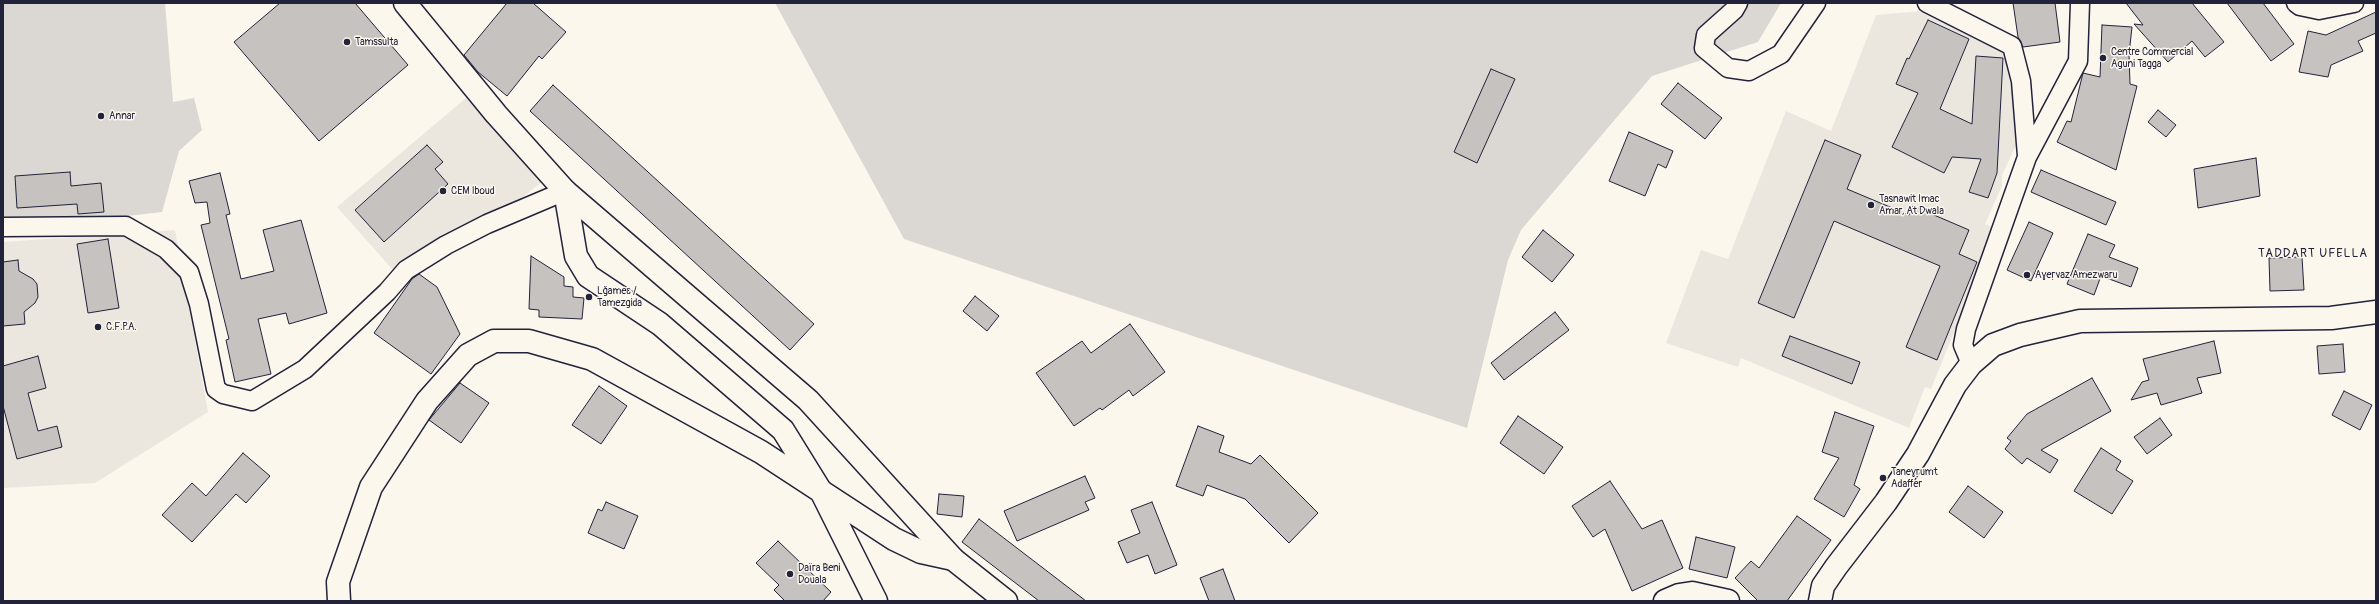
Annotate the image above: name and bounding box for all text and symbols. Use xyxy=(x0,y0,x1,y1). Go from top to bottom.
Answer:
place label: Tamssulta xyxy=(355,36,398,48)
marker: Tamssulta xyxy=(342,37,352,47)
place label: Centre Commercial Aguni Tagga xyxy=(2111,46,2193,70)
marker: Centre Commercial Aguni Tagga xyxy=(2098,53,2108,63)
place label: Annar xyxy=(109,110,135,122)
marker: Annar xyxy=(96,111,106,121)
place label: CEM Iboud xyxy=(451,185,495,197)
marker: CEM Iboud xyxy=(438,186,448,196)
place label: Tasnawit Imac Amar, At Dwala xyxy=(1879,193,1944,216)
marker: Tasnawit Imac Amar, At Dwala xyxy=(1866,200,1876,210)
district label: TADDART UFELLA xyxy=(2258,247,2368,261)
place label: Aɣeṛvaz Amezwaru xyxy=(2035,269,2117,281)
marker: Aɣeṛvaz Amezwaru xyxy=(2022,270,2032,280)
place label: Lǧameɛ / Tamezgida xyxy=(597,285,642,308)
marker: Lǧameɛ / Tamezgida xyxy=(584,292,594,302)
place label: C.F.P.A. xyxy=(106,321,137,333)
marker: C.F.P.A. xyxy=(93,322,103,332)
place label: Taneɣṛumt Adaffer xyxy=(1891,466,1938,490)
marker: Taneɣṛumt Adaffer xyxy=(1878,473,1888,483)
place label: Daïra Beni Douala xyxy=(798,562,840,586)
marker: Daïra Beni Douala xyxy=(785,569,795,579)

